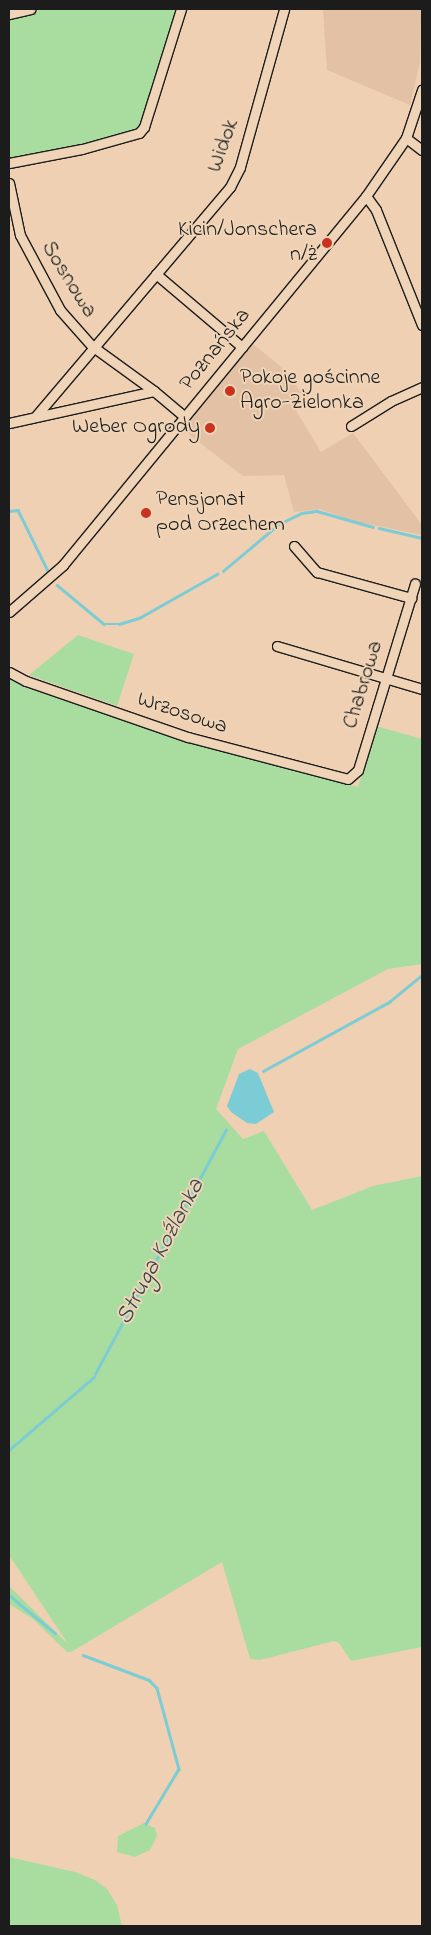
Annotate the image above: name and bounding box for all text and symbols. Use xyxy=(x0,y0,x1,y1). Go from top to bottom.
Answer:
street label: Widok xyxy=(202,116,246,176)
place label: Kicin/Jonschera n/ż xyxy=(178,217,317,268)
street label: Sosnowa xyxy=(34,237,102,323)
marker: Kicin/Jonschera n/ż xyxy=(321,237,333,249)
street label: Poznańska xyxy=(175,303,257,397)
place label: Pokoje gościnne Agro-Zielonka xyxy=(240,365,380,416)
marker: Pokoje gościnne Agro-Zielonka xyxy=(224,385,236,397)
place label: Weber Ogrody xyxy=(72,415,200,441)
marker: Weber Ogrody xyxy=(204,422,216,434)
place label: Pensjonat pod Orzechem xyxy=(156,487,285,538)
marker: Pensjonat pod Orzechem xyxy=(140,507,152,519)
street label: Chabrowa xyxy=(338,638,390,732)
street label: Wrzosowa xyxy=(133,687,231,741)
water label: Struga Koźlanka xyxy=(111,1174,211,1330)

